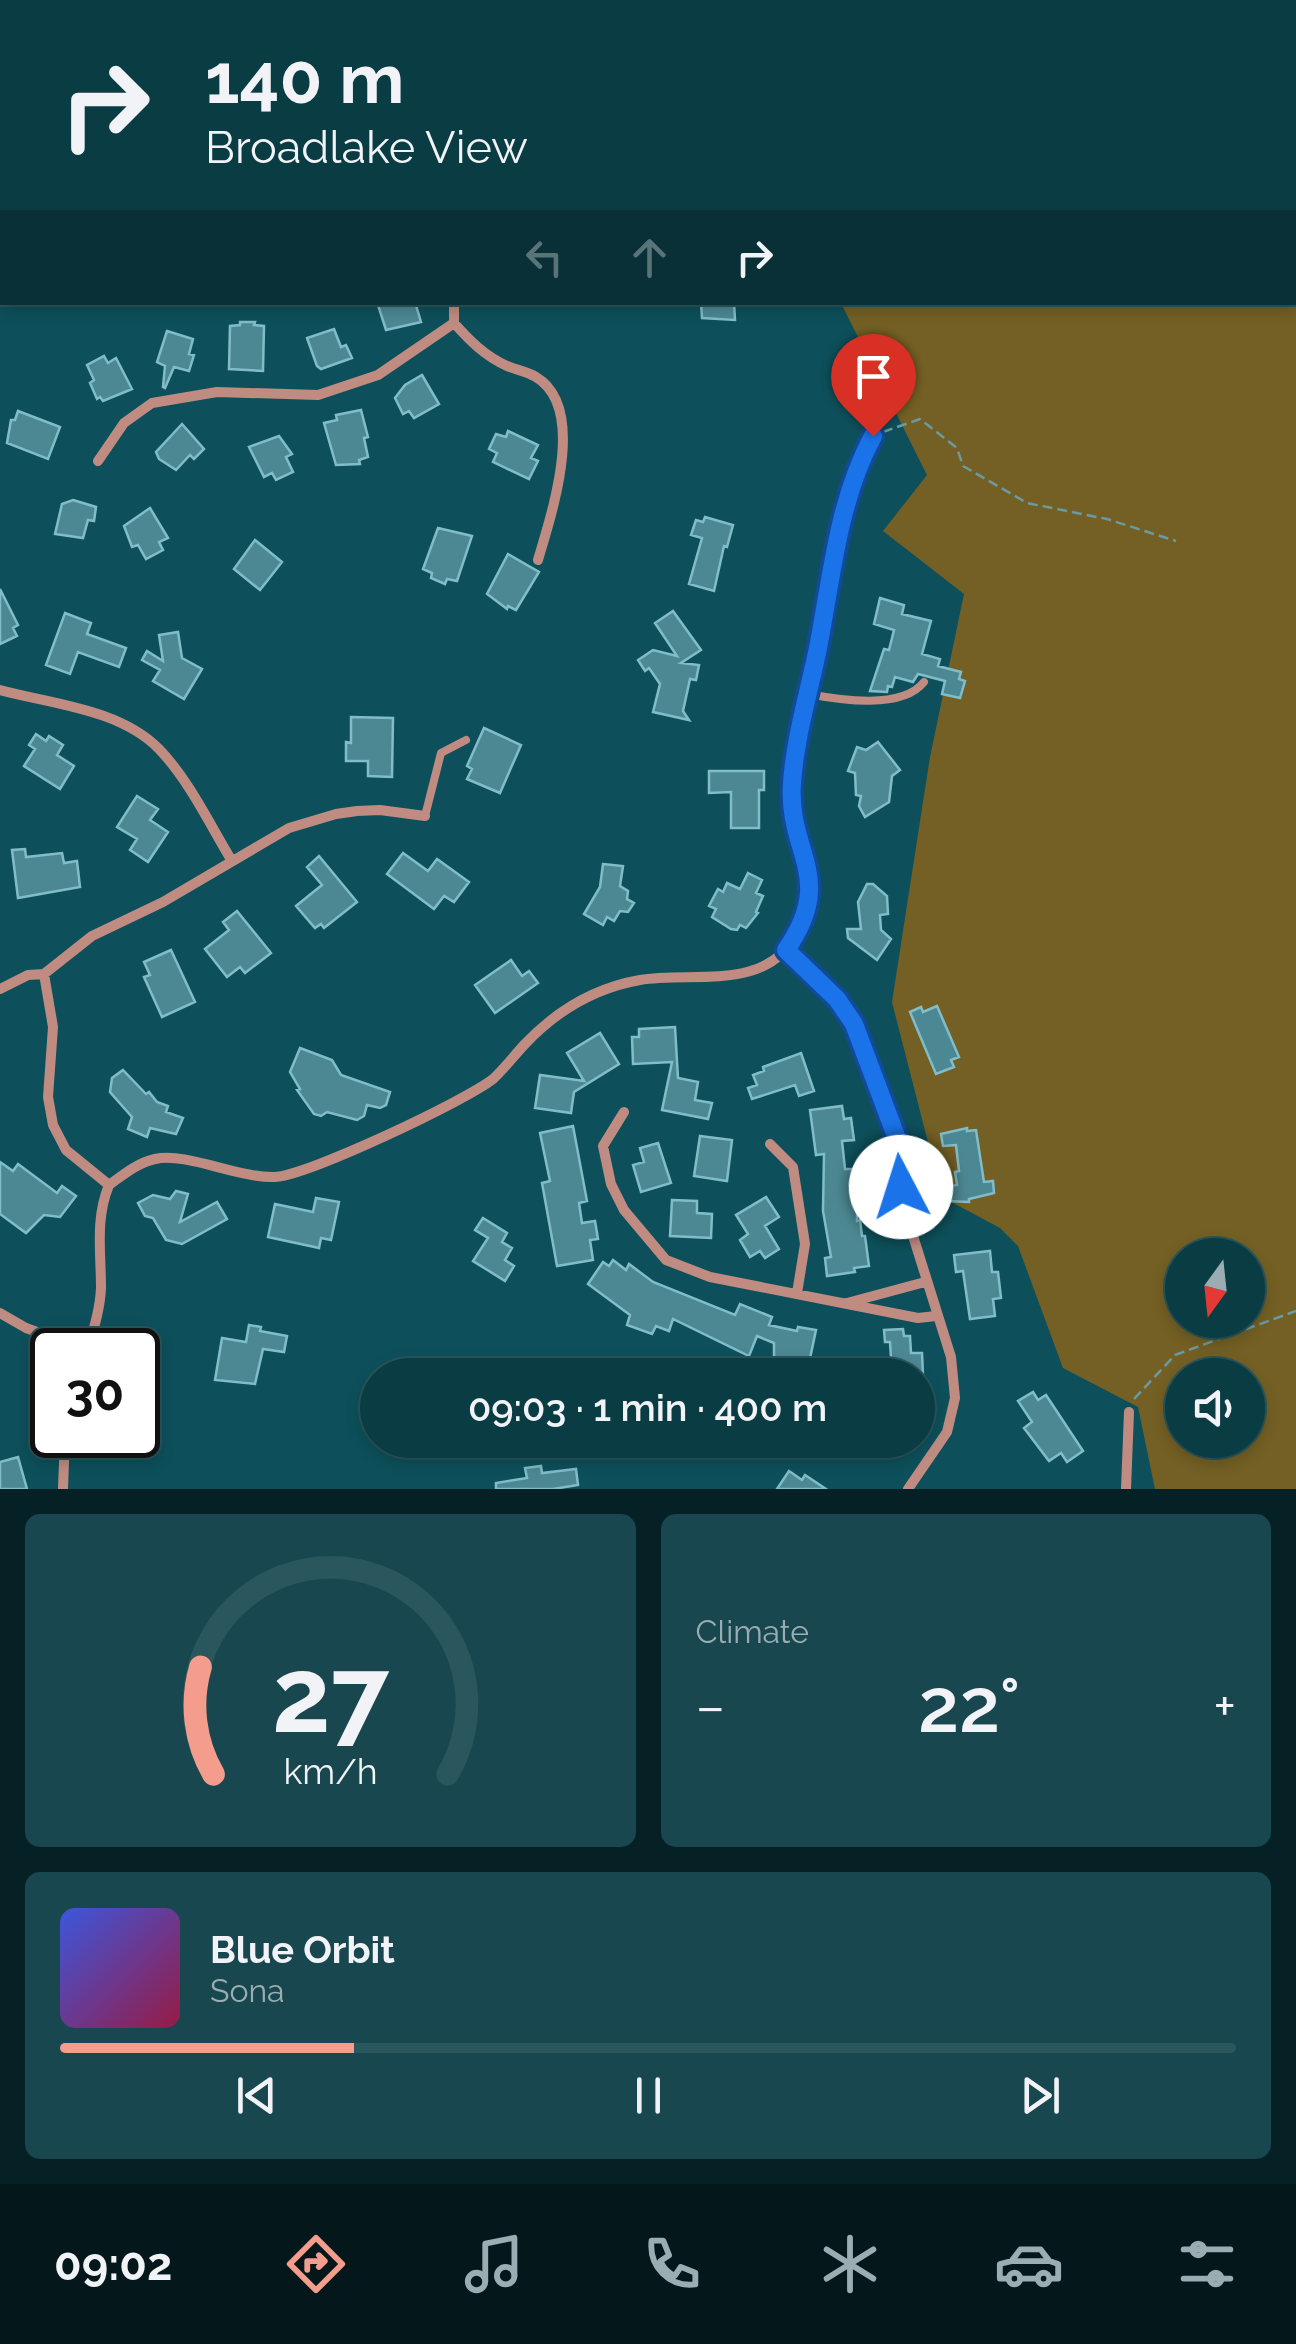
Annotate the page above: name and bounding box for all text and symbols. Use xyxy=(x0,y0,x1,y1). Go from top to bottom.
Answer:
text: 140 m xyxy=(205,37,405,119)
icon: right xyxy=(40,40,170,170)
text: Broadlake View xyxy=(205,121,528,174)
icon: left xyxy=(517,230,572,285)
icon: ahead xyxy=(622,230,677,285)
icon: right xyxy=(727,230,782,285)
pin xyxy=(831,334,916,437)
icon: arrive xyxy=(846,349,901,404)
position arrow xyxy=(849,1135,953,1239)
north arrow xyxy=(1165,1238,1265,1338)
map controls xyxy=(1165,1238,1265,1458)
speed limit sign: 30 xyxy=(30,1328,160,1458)
button: sound xyxy=(1165,1358,1265,1458)
text: 09:03 · 1 min · 400 m xyxy=(468,1385,827,1430)
text: Climate xyxy=(696,1613,809,1650)
text: 27 xyxy=(272,1634,389,1756)
text: 22° xyxy=(918,1661,1020,1750)
text: − xyxy=(696,1674,725,1739)
text: + xyxy=(1213,1674,1236,1739)
text: km/h xyxy=(283,1750,377,1792)
text: Blue Orbit xyxy=(210,1927,395,1972)
text: Sona xyxy=(210,1972,285,2009)
icon: previous xyxy=(229,2068,284,2123)
icon: pause xyxy=(621,2068,676,2123)
icon: next xyxy=(1013,2068,1068,2123)
icon: directions xyxy=(281,2229,351,2299)
icon: music xyxy=(459,2229,529,2299)
icon: phone xyxy=(637,2229,707,2299)
icon: climate xyxy=(815,2229,885,2299)
icon: car xyxy=(994,2229,1064,2299)
icon: filters xyxy=(1172,2229,1242,2299)
text: 09:02 xyxy=(54,2238,172,2291)

